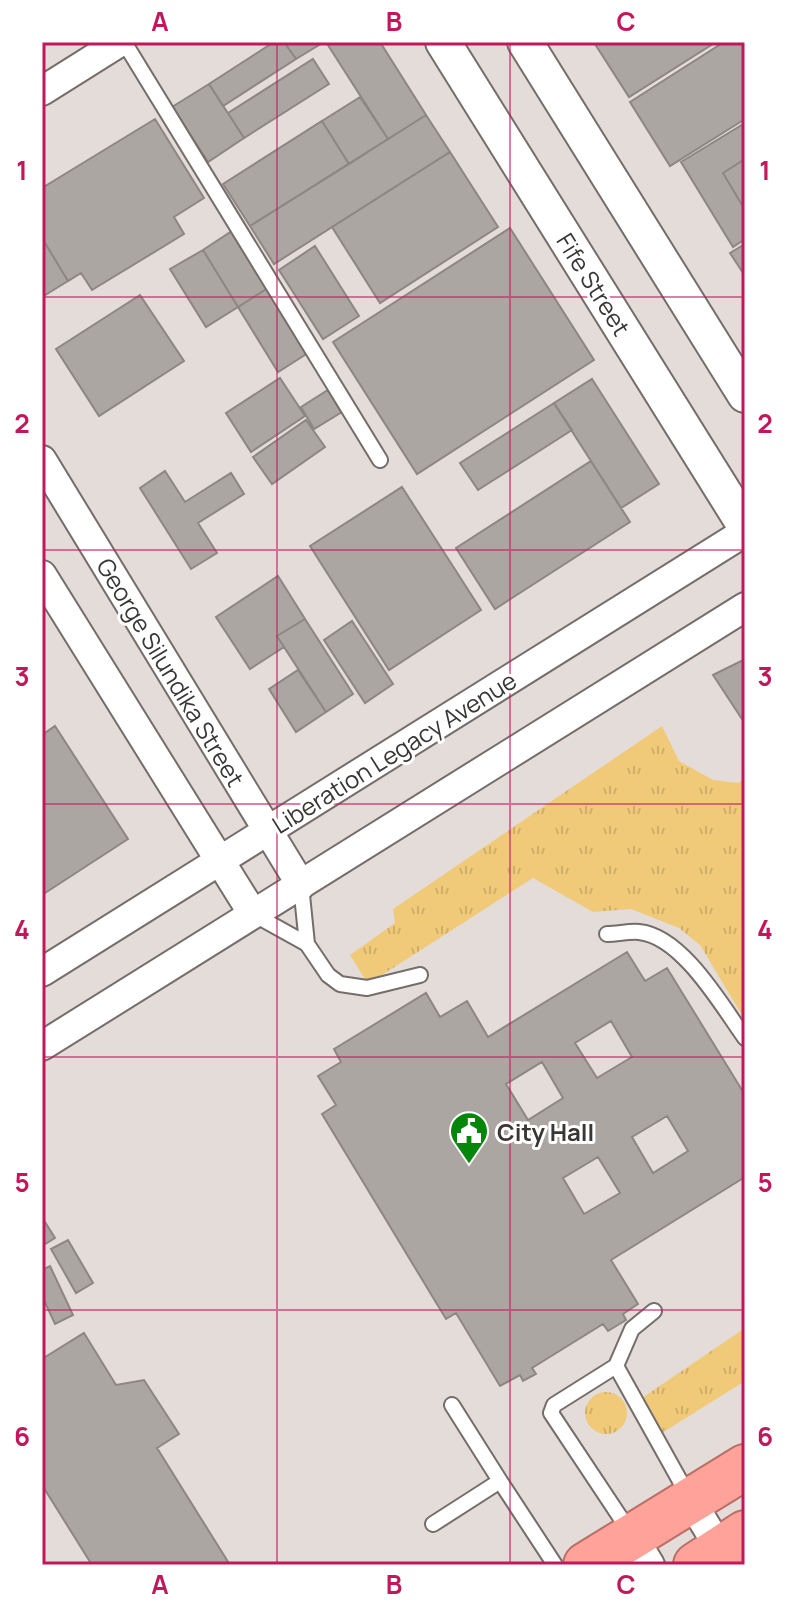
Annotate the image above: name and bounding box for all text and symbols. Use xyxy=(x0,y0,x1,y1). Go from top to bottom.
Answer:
text: A xyxy=(151,3,169,39)
text: B xyxy=(386,3,402,39)
text: C xyxy=(616,3,636,39)
text: 1 xyxy=(16,152,28,188)
text: 1 xyxy=(759,152,771,188)
street label: Fife Street xyxy=(550,226,638,342)
text: 2 xyxy=(14,405,30,441)
text: 2 xyxy=(757,405,773,441)
street label: George Silundika Street xyxy=(90,552,252,792)
text: 3 xyxy=(14,658,30,694)
text: 3 xyxy=(757,658,773,694)
street label: Liberation Legacy Avenue xyxy=(266,663,522,841)
text: 4 xyxy=(14,911,30,947)
text: 4 xyxy=(757,911,773,947)
public building icon: City Hall xyxy=(448,1110,490,1165)
place label: City Hall xyxy=(497,1115,594,1148)
text: 5 xyxy=(14,1164,30,1200)
text: 5 xyxy=(757,1164,773,1200)
text: 6 xyxy=(14,1418,30,1454)
text: 6 xyxy=(757,1418,773,1454)
text: A xyxy=(151,1566,169,1602)
text: B xyxy=(386,1566,402,1602)
text: C xyxy=(616,1566,636,1602)

